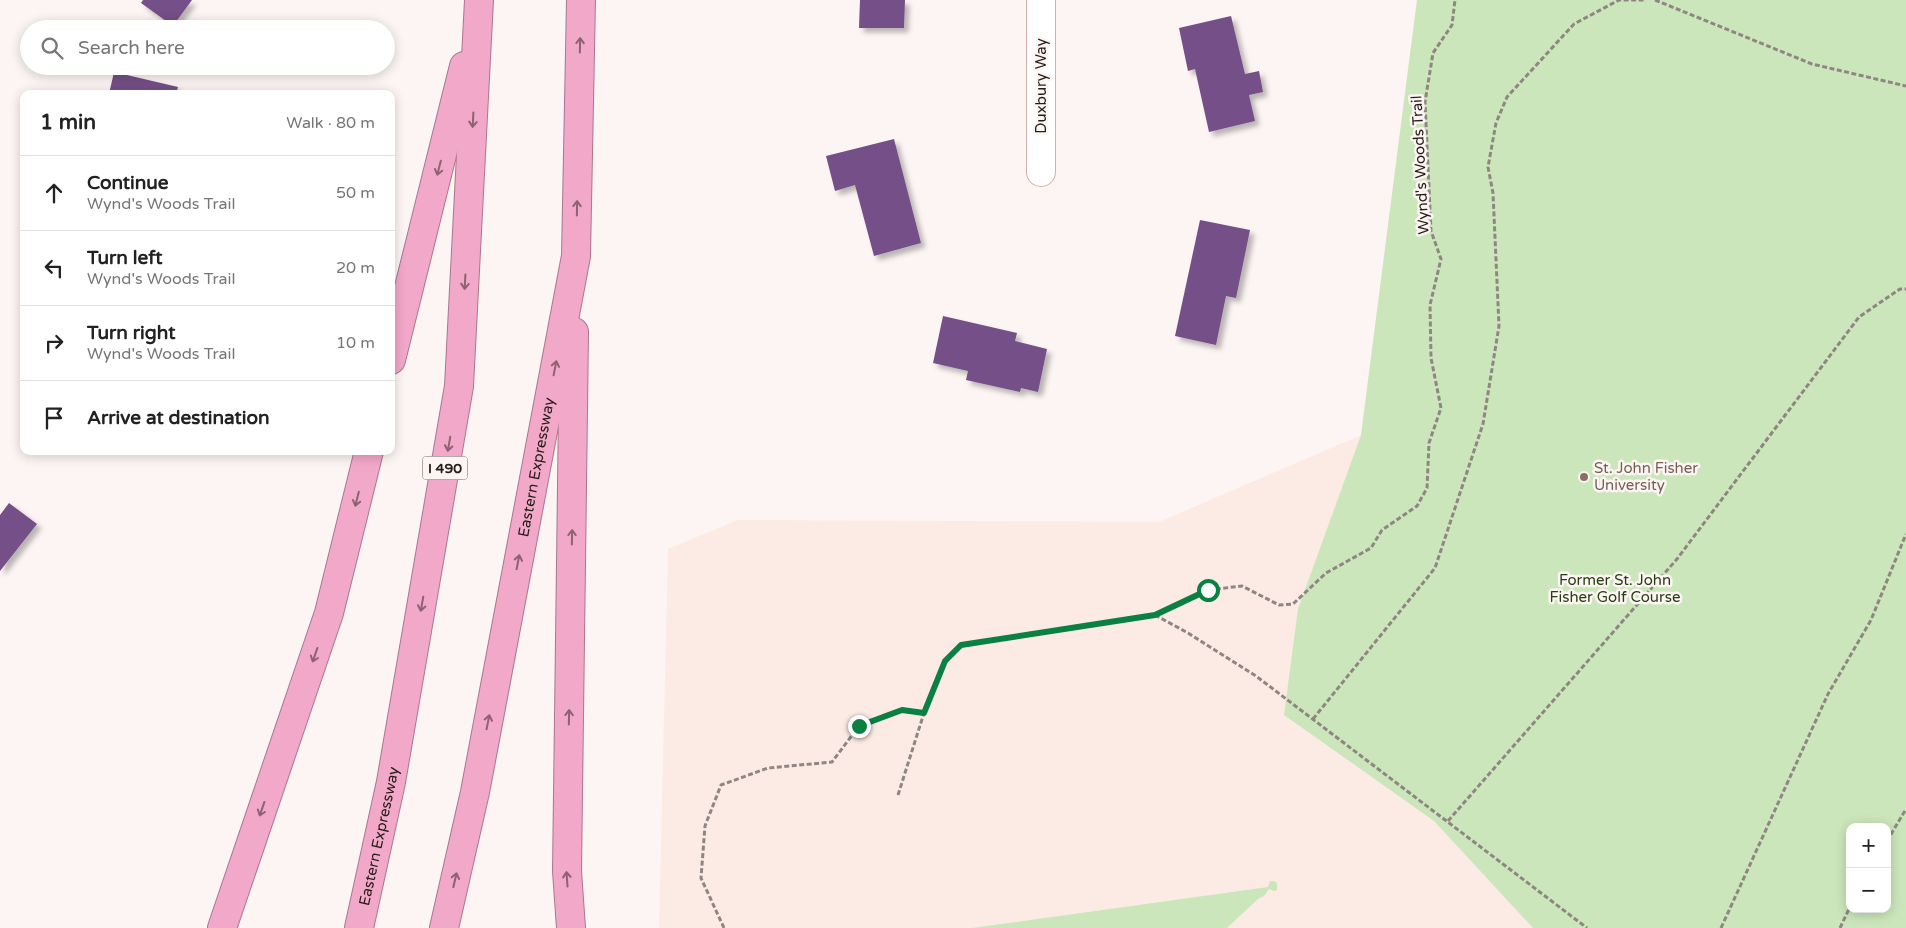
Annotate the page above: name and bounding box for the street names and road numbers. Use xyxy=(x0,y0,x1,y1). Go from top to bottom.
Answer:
street label: Duxbury Way xyxy=(1032,38,1050,134)
street label: Wynd's Woods Trail xyxy=(1407,95,1433,235)
street label: Eastern Expressway xyxy=(514,396,558,538)
road number: I 490 xyxy=(422,456,468,479)
street label: Eastern Expressway xyxy=(355,765,402,907)

